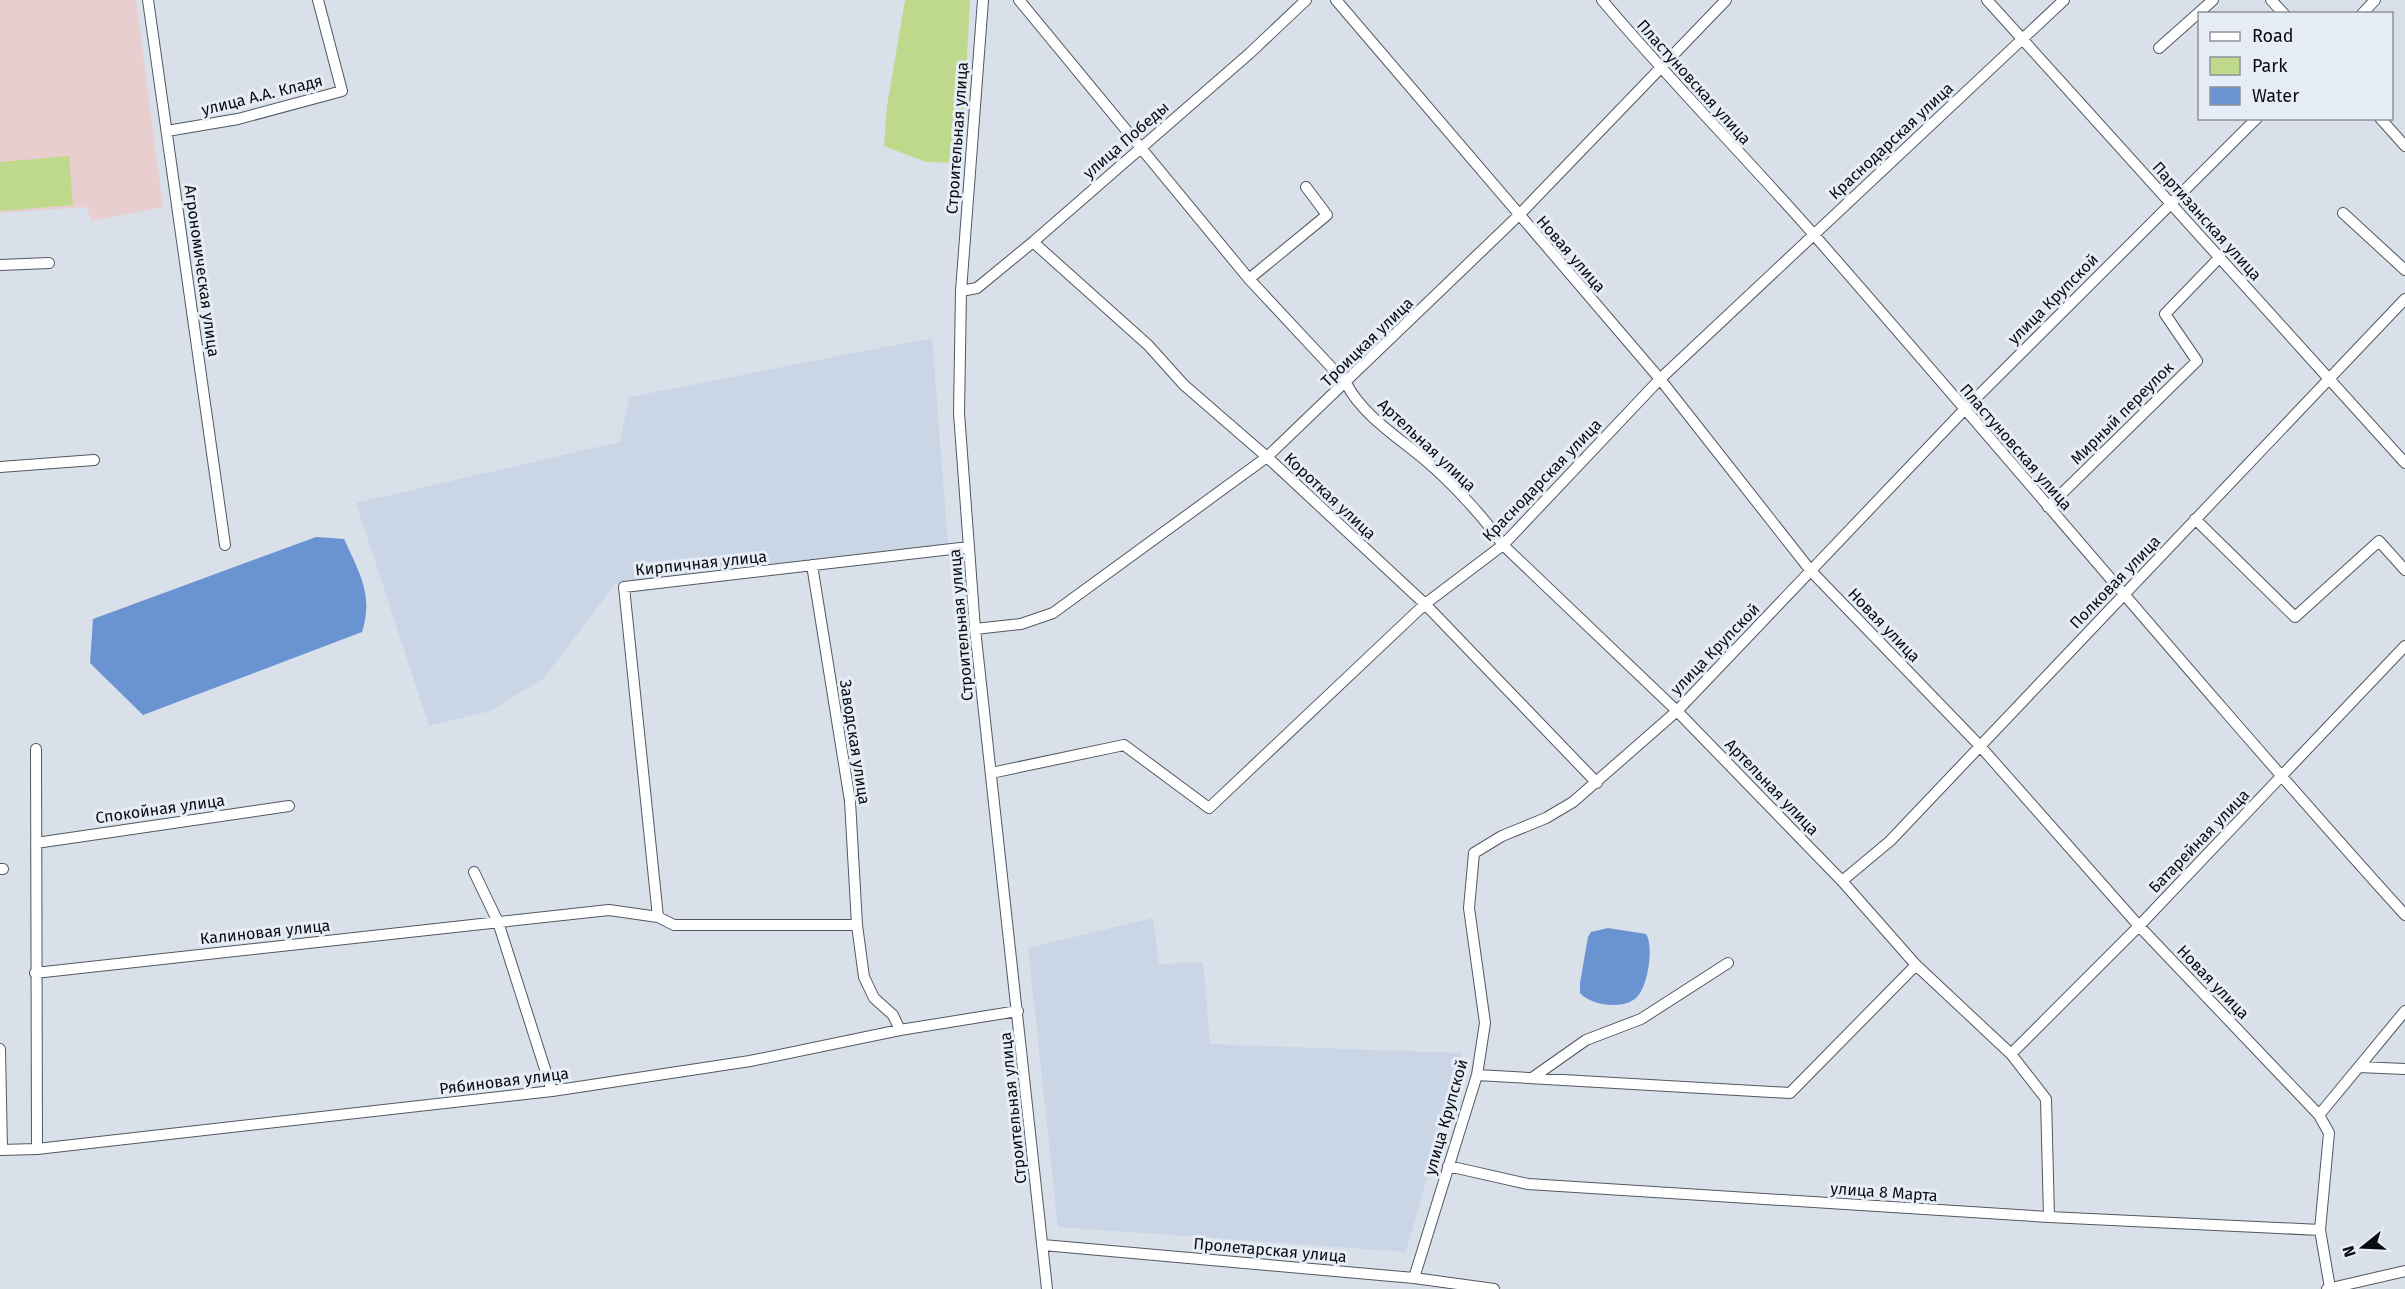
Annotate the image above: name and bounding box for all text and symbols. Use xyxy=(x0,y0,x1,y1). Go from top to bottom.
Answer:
legend xyxy=(2198,12,2393,120)
street label: Пластуновская улица xyxy=(1633,16,1755,148)
text: Road xyxy=(2252,25,2294,47)
text: Park xyxy=(2252,55,2288,77)
street label: Строительная улица xyxy=(942,61,972,215)
street label: улица А.А. Кладя xyxy=(199,71,325,119)
street label: Краснодарская улица xyxy=(1825,78,1957,204)
text: Water xyxy=(2252,85,2299,107)
street label: улица Победы xyxy=(1079,98,1173,182)
street label: Партизанская улица xyxy=(2149,158,2265,284)
street label: Агрономическая улица xyxy=(181,184,223,358)
street label: Новая улица xyxy=(1533,212,1609,296)
street label: улица Крупской xyxy=(2004,250,2102,348)
street label: Троицкая улица xyxy=(1317,293,1417,391)
street label: Мирный переулок xyxy=(2067,357,2178,468)
street label: Пластуновская улица xyxy=(1956,380,2076,514)
street label: Артельная улица xyxy=(1374,395,1480,495)
street label: Краснодарская улица xyxy=(1479,415,1605,545)
street label: Короткая улица xyxy=(1280,449,1380,543)
street label: Полковая улица xyxy=(2066,532,2164,632)
street label: Кирпичная улица xyxy=(634,547,768,579)
street label: Строительная улица xyxy=(945,548,977,702)
street label: Новая улица xyxy=(1844,584,1924,666)
street label: улица Крупской xyxy=(1667,599,1763,699)
street label: Заводская улица xyxy=(836,678,874,806)
street label: Артельная улица xyxy=(1721,735,1823,839)
street label: Батарейная улица xyxy=(2145,785,2253,897)
street label: Спокойная улица xyxy=(94,791,226,827)
street label: Калиновая улица xyxy=(199,916,331,948)
street label: Новая улица xyxy=(2173,941,2253,1023)
street label: Строительная улица xyxy=(996,1031,1030,1185)
street label: улица Крупской xyxy=(1420,1057,1472,1177)
street label: Рябиновая улица xyxy=(438,1064,570,1098)
street label: улица 8 Марта xyxy=(1830,1179,1938,1205)
north arrow xyxy=(2333,1217,2393,1277)
street label: Пролетарская улица xyxy=(1193,1234,1347,1266)
text: N xyxy=(2339,1244,2360,1259)

